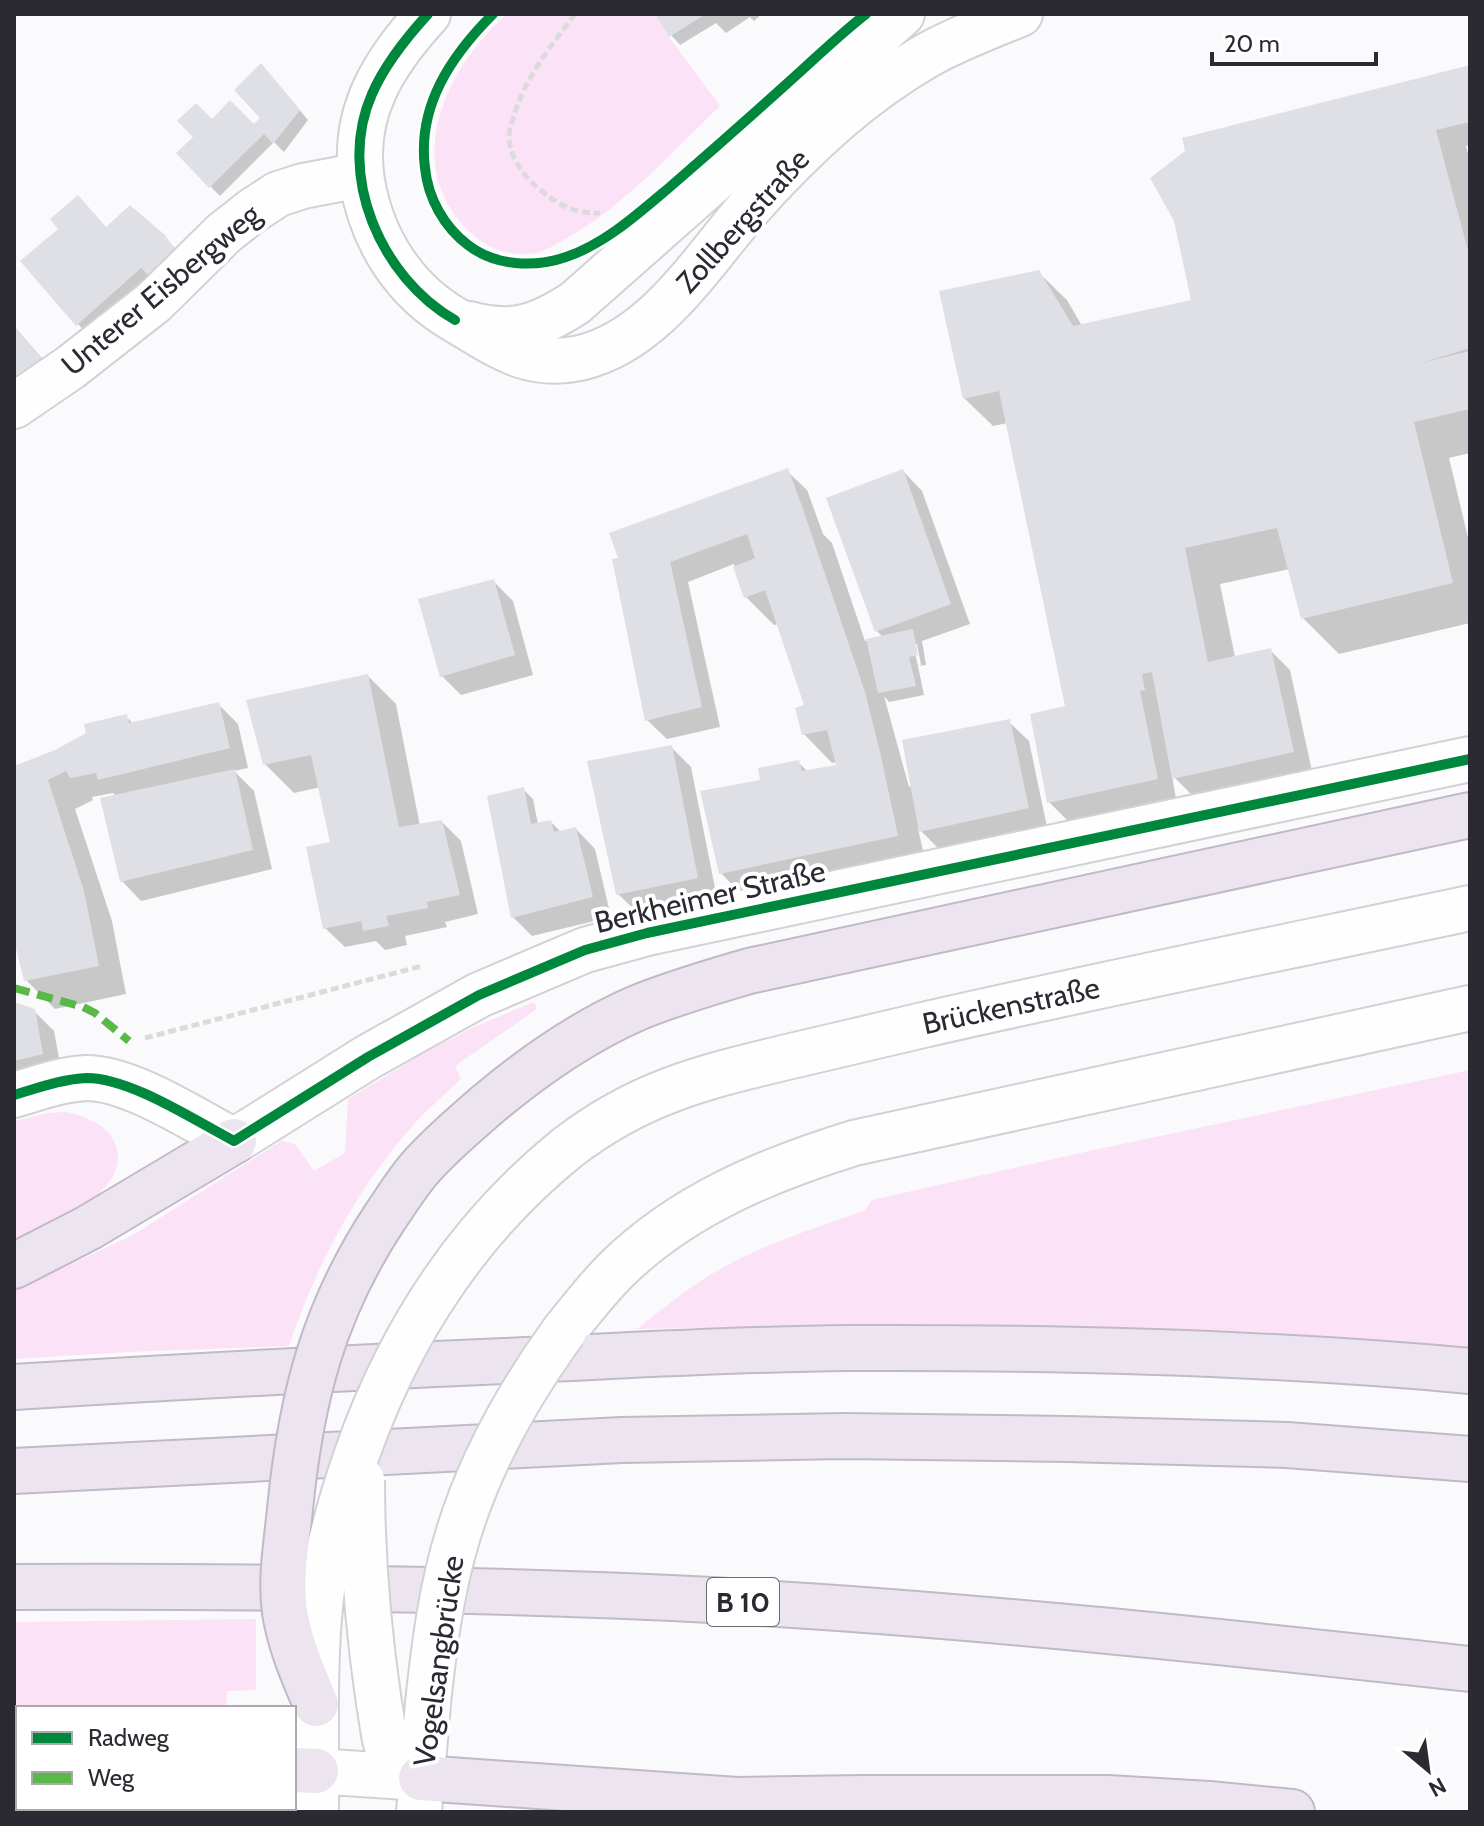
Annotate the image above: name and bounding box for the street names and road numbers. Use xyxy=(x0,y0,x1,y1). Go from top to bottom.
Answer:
street label: Zollbergstraße xyxy=(668,141,817,300)
street label: Unterer Eisbergweg xyxy=(54,195,268,383)
street label: Berkheimer Straße xyxy=(591,852,829,941)
street label: Brückenstraße xyxy=(919,969,1103,1042)
street label: Vogelsangbrücke xyxy=(405,1553,472,1769)
road number: B 10 xyxy=(707,1578,779,1626)

